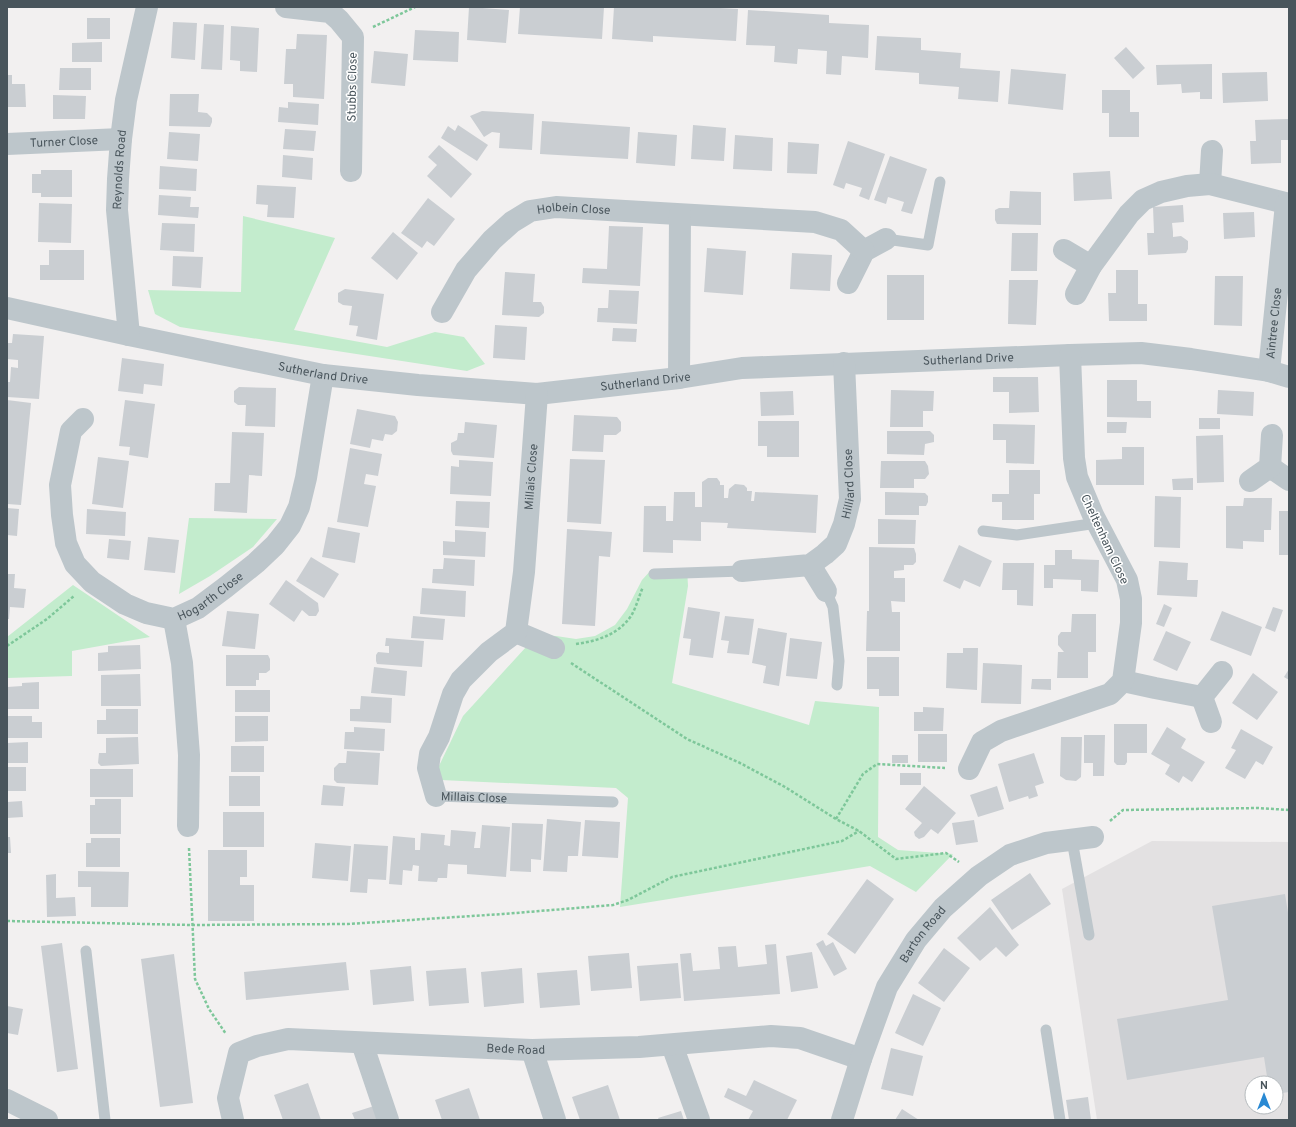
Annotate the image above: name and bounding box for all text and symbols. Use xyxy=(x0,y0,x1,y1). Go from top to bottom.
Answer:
street label: Stubbs Close xyxy=(344,52,362,122)
street label: Reynolds Road xyxy=(110,129,131,210)
street label: Turner Close xyxy=(29,133,99,152)
street label: Holbein Close xyxy=(536,200,611,219)
street label: Aintree Close xyxy=(1263,287,1286,360)
street label: Sutherland Drive xyxy=(922,350,1014,370)
street label: Sutherland Drive xyxy=(277,359,369,389)
street label: Sutherland Drive xyxy=(599,369,692,396)
street label: Millais Close xyxy=(522,443,542,511)
street label: Hilliard Close xyxy=(838,448,859,521)
street label: Cheltenham Close xyxy=(1076,492,1132,587)
street label: Hogarth Close xyxy=(175,569,247,625)
street label: Millais Close xyxy=(441,789,507,807)
street label: Barton Road xyxy=(897,903,950,966)
street label: Bede Road xyxy=(486,1041,545,1059)
north arrow xyxy=(1244,1075,1284,1115)
text: N xyxy=(1260,1079,1268,1093)

